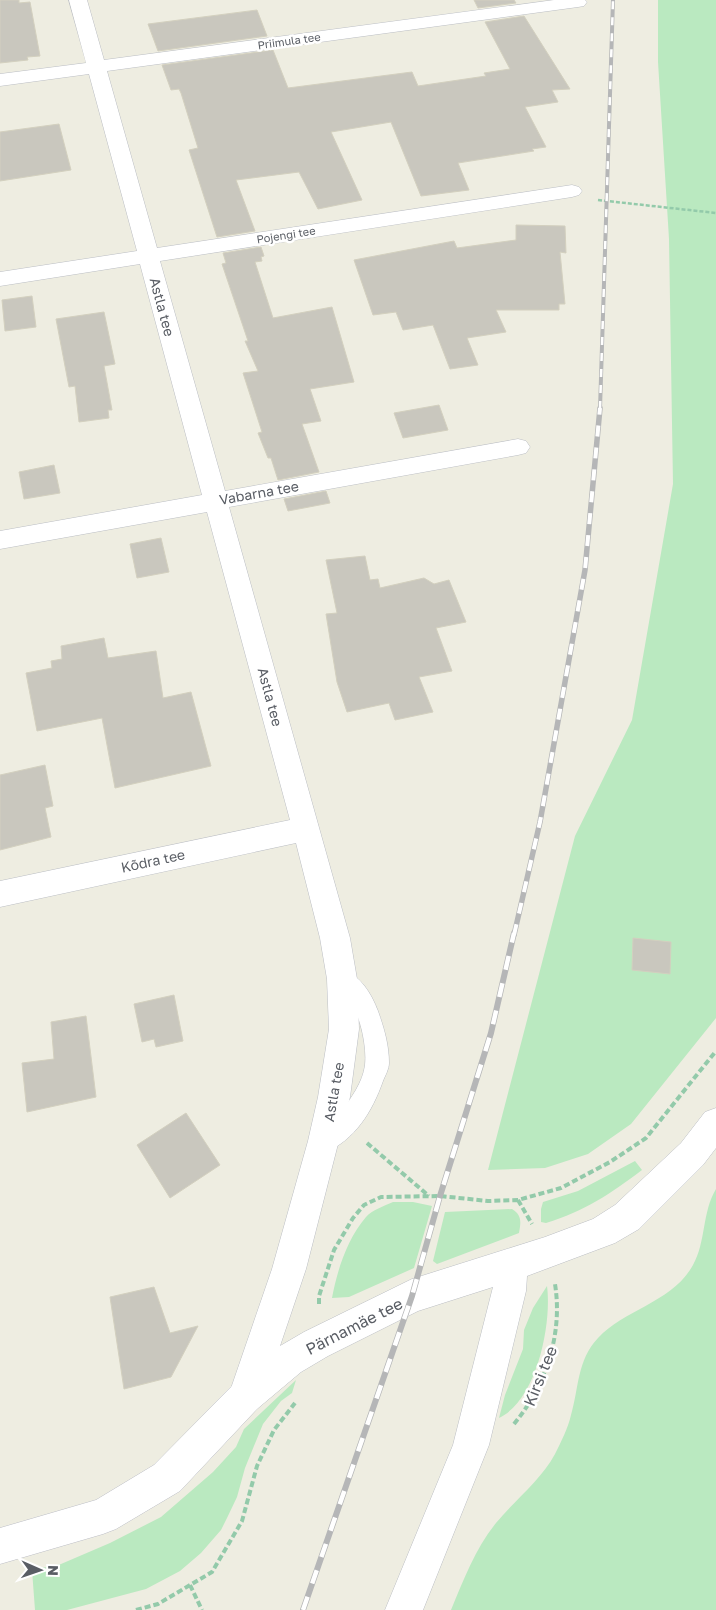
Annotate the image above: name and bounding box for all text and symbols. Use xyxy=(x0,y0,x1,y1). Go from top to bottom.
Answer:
street label: Priimula tee xyxy=(257,30,321,51)
street label: Pojengi tee xyxy=(256,223,316,246)
street label: Astla tee xyxy=(146,276,178,338)
street label: Vabarna tee xyxy=(218,477,300,508)
street label: Astla tee xyxy=(254,666,286,728)
street label: Kõdra tee xyxy=(119,845,186,876)
street label: Astla tee xyxy=(320,1061,347,1123)
street label: Pärnamäe tee xyxy=(302,1293,406,1359)
street label: Kirsi tee xyxy=(519,1343,561,1409)
north arrow xyxy=(15,1545,65,1595)
text: N xyxy=(45,1565,62,1576)

